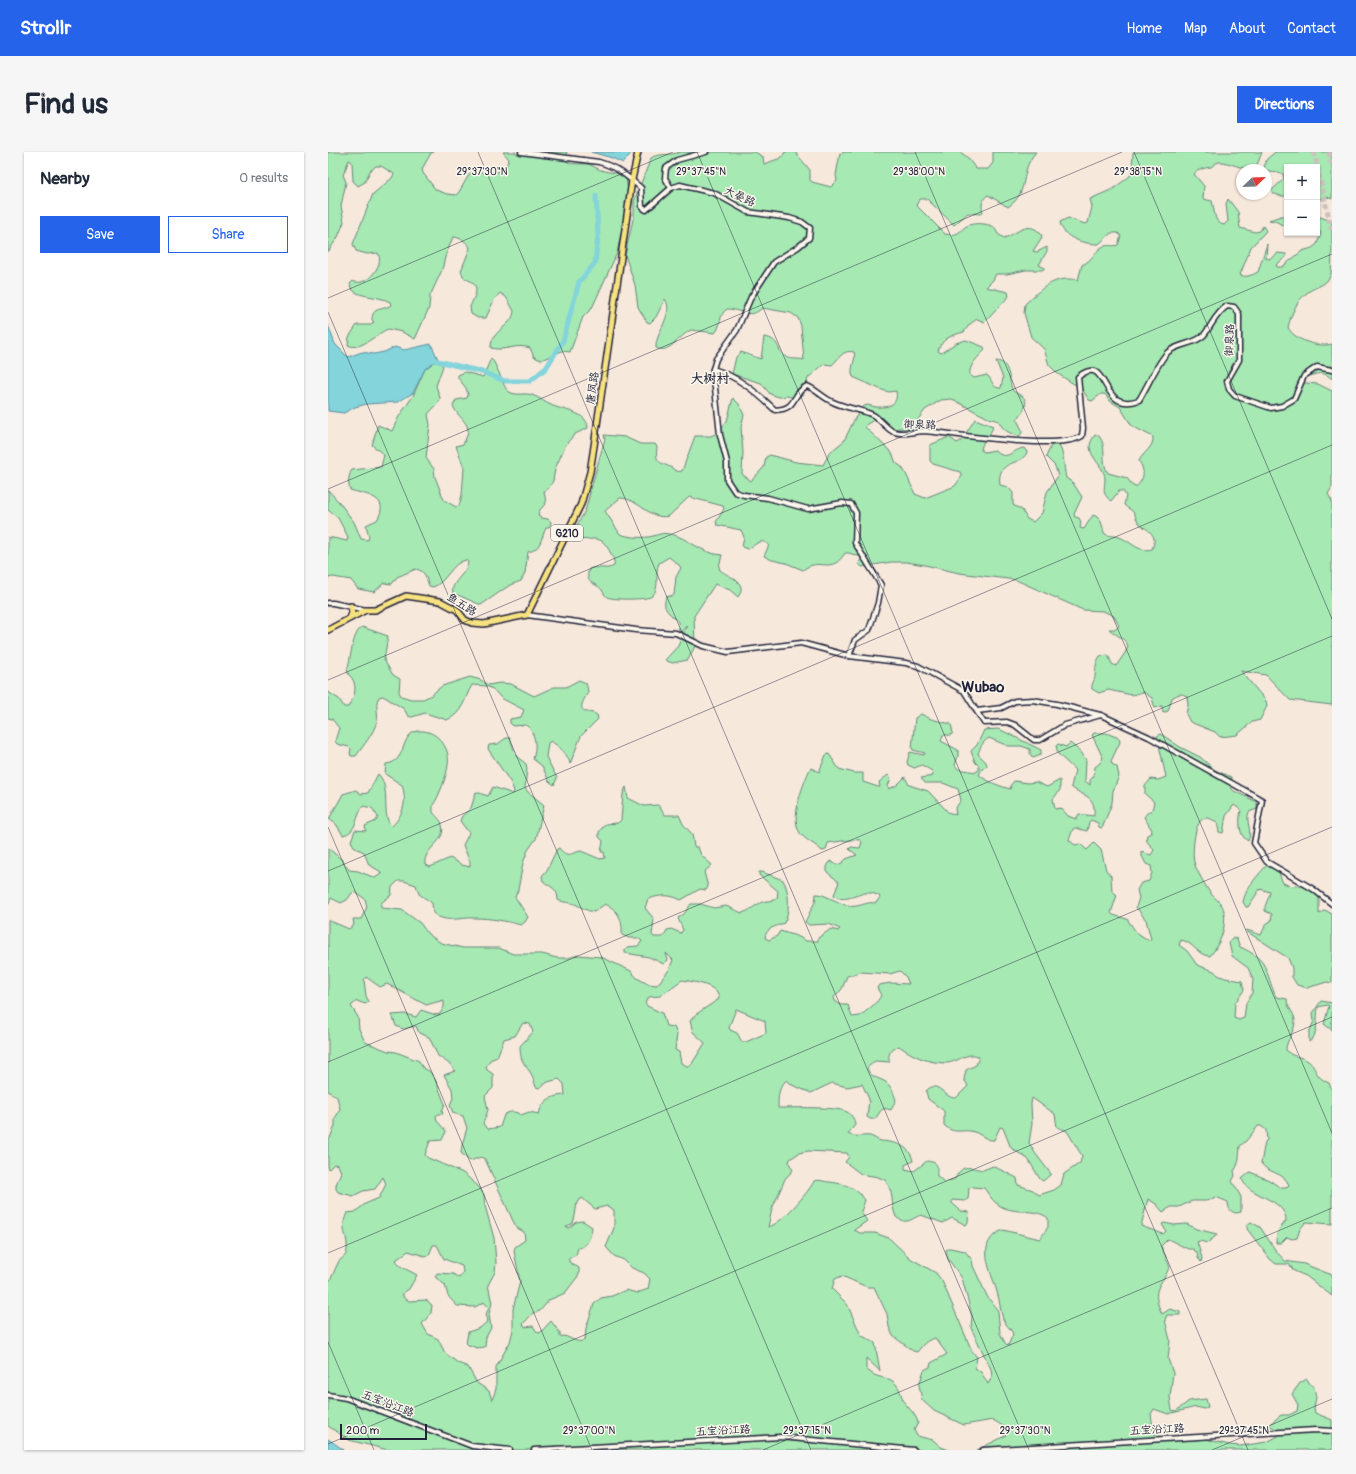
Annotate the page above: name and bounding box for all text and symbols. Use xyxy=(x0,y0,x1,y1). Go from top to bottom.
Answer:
text: Strollr xyxy=(20,16,71,40)
text: Home xyxy=(1127,20,1162,37)
text: Map xyxy=(1184,20,1207,37)
text: About xyxy=(1229,20,1265,37)
text: Contact xyxy=(1287,20,1336,37)
button: Directions xyxy=(1237,86,1332,123)
text: Find us xyxy=(24,87,108,122)
north arrow xyxy=(1236,164,1272,200)
map controls xyxy=(1284,164,1320,236)
button: + xyxy=(1284,164,1320,200)
text: 29°37'30"N xyxy=(456,166,508,178)
text: 29°37'45"N xyxy=(676,166,726,178)
text: 29°38'00"N xyxy=(893,166,945,178)
text: 29°38'15"N xyxy=(1114,166,1162,178)
text: Nearby xyxy=(40,168,89,189)
text: 0 results xyxy=(239,170,288,186)
street label: 大晏路 xyxy=(722,184,757,209)
button: − xyxy=(1284,200,1320,236)
button: Save xyxy=(40,216,160,253)
button: Share xyxy=(168,216,288,253)
street label: 御泉路 xyxy=(1222,323,1237,357)
street label: 唐凤路 xyxy=(584,371,601,405)
district label: 大树村 xyxy=(690,371,730,387)
street label: 御泉路 xyxy=(903,417,937,432)
road number: G210 xyxy=(551,525,583,541)
street label: 鱼五路 xyxy=(444,590,479,619)
district label: Wubao xyxy=(962,678,1004,697)
street label: 五宝沿江路 xyxy=(360,1388,416,1419)
scale bar xyxy=(340,1422,427,1441)
street label: 五宝沿江路 xyxy=(1129,1422,1185,1437)
street label: 五宝沿江路 xyxy=(695,1423,751,1438)
text: 200 m xyxy=(346,1424,379,1437)
text: 29°37'00"N xyxy=(563,1425,615,1437)
text: 29°37'15"N xyxy=(783,1425,831,1437)
text: 29°37'30"N xyxy=(999,1425,1051,1437)
text: 29°37'45"N xyxy=(1219,1425,1269,1437)

